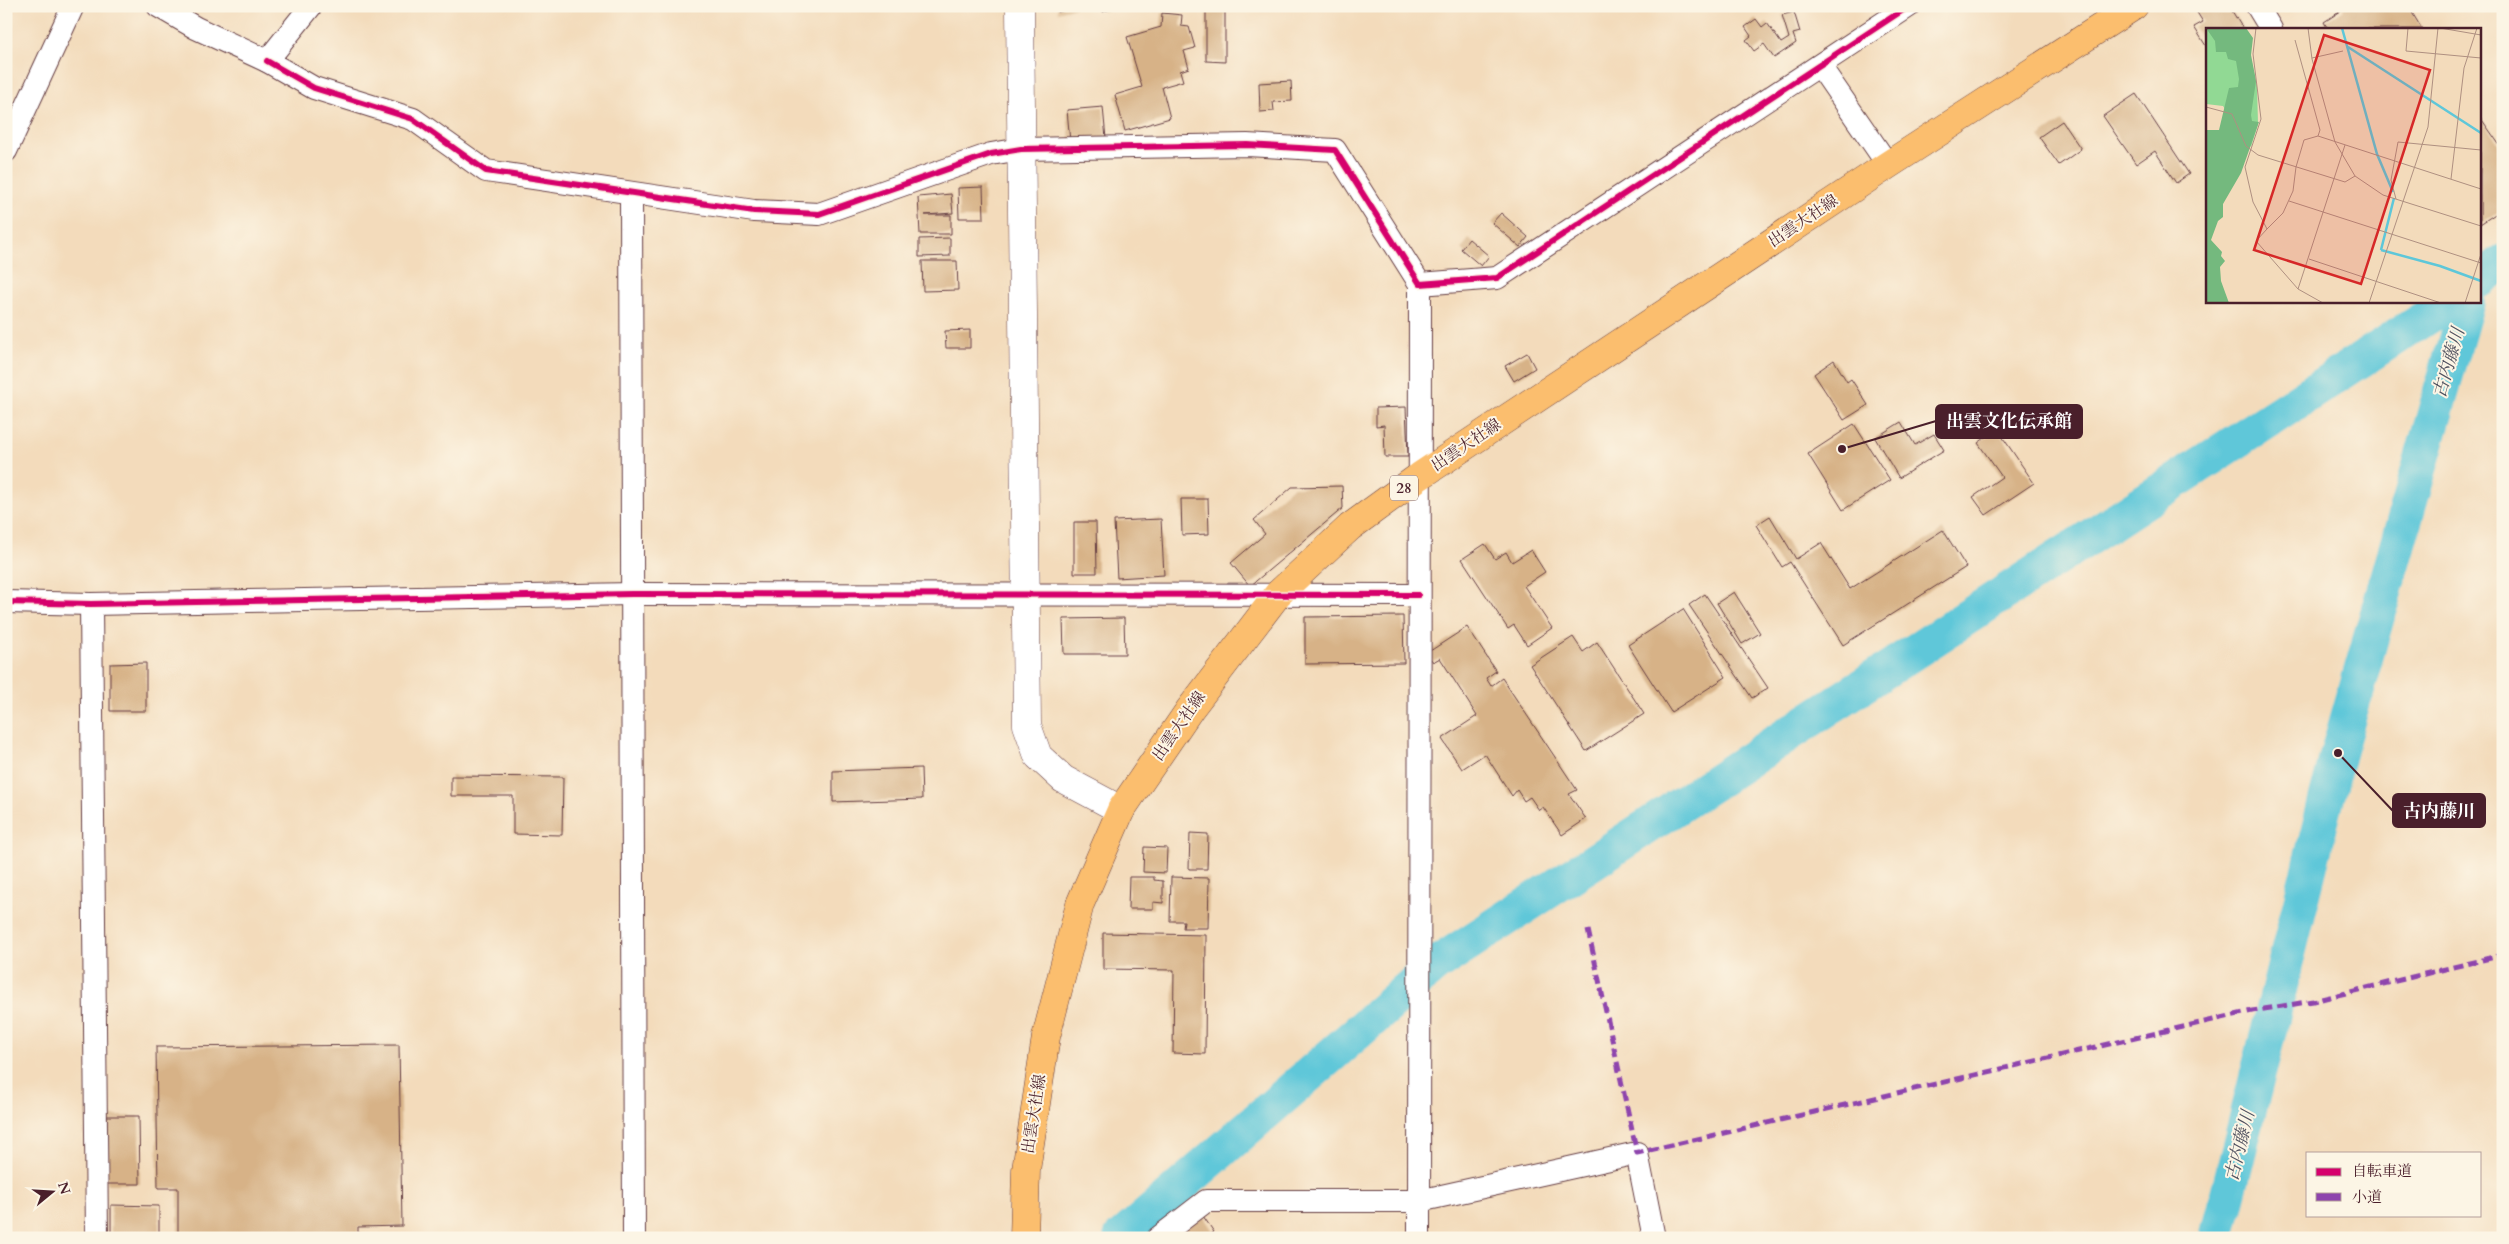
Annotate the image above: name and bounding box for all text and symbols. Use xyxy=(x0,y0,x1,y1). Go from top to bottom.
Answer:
inset map xyxy=(2206,28,2482,302)
street label: 出雲大社線 xyxy=(1764,190,1842,252)
water label: 古内藤川 xyxy=(2427,323,2471,401)
callout: 出雲文化伝承館 xyxy=(1936,405,2082,438)
text: 出雲文化伝承館 xyxy=(1946,409,2072,434)
street label: 出雲大社線 xyxy=(1427,414,1505,476)
road number: 28 xyxy=(1390,476,1418,500)
street label: 出雲大社線 xyxy=(1147,687,1211,765)
callout: 古内藤川 xyxy=(2393,794,2485,827)
text: 古内藤川 xyxy=(2403,799,2475,824)
street label: 出雲大社線 xyxy=(1017,1073,1051,1155)
water label: 古内藤川 xyxy=(2219,1106,2261,1184)
legend xyxy=(2306,1152,2482,1216)
text: 自転車道 xyxy=(2352,1161,2412,1181)
north arrow xyxy=(28,1166,78,1216)
text: N xyxy=(53,1179,75,1197)
text: 小道 xyxy=(2352,1187,2382,1207)

